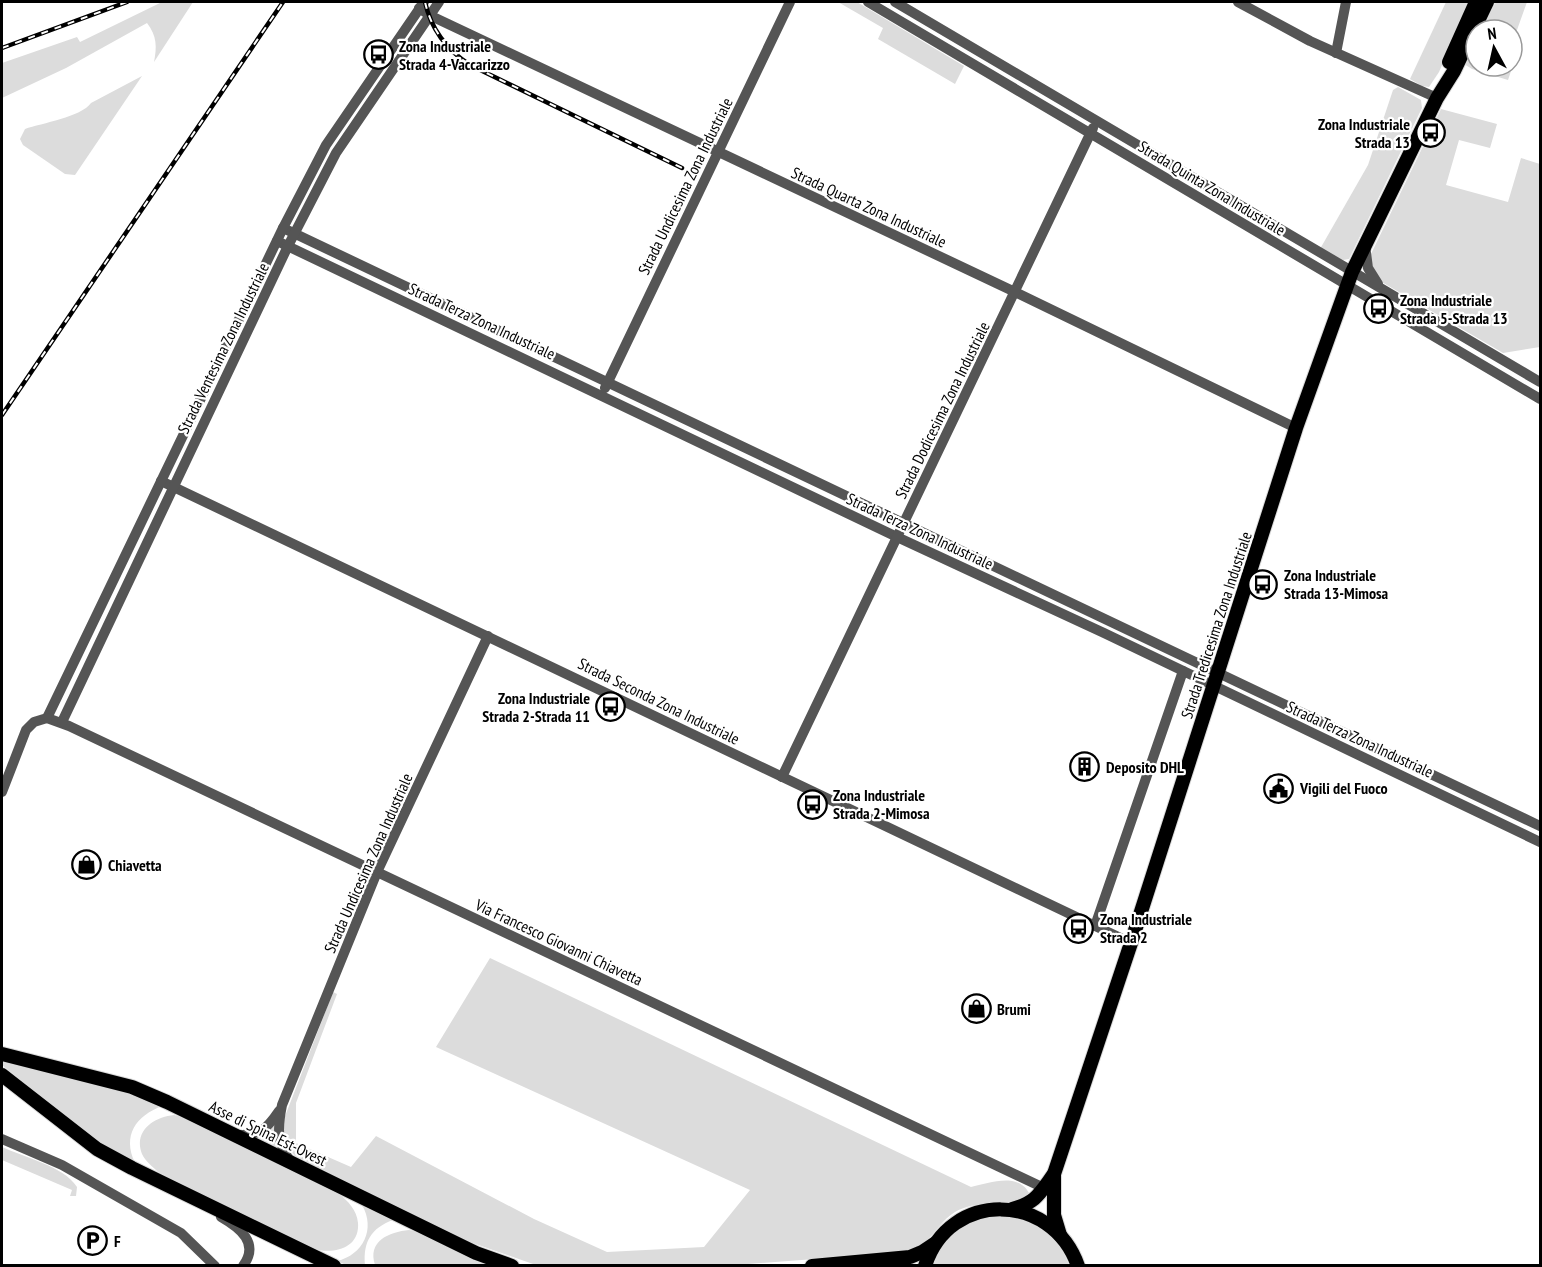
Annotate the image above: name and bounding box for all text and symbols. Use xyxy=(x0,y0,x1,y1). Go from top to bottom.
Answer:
north arrow xyxy=(1464,18,1524,78)
text: N xyxy=(1486,23,1498,44)
place label: Zona Industriale Strada 4-Vaccarizzo xyxy=(399,36,510,74)
bus stop icon: Zona Industriale Strada 4-Vaccarizzo xyxy=(362,39,394,71)
street label: Strada Undicesima Zona Industriale xyxy=(633,94,737,278)
place label: Zona Industriale Strada 13 xyxy=(1318,114,1410,152)
bus stop icon: Zona Industriale Strada 13 xyxy=(1415,117,1447,149)
street label: Strada Quinta Zona Industriale xyxy=(1135,136,1289,240)
street label: Strada Quarta Zona Industriale xyxy=(788,162,950,252)
street label: Strada Ventesima Zona Industriale xyxy=(173,259,273,437)
street label: Strada Terza Zona Industriale xyxy=(406,278,558,364)
place label: Zona Industriale Strada 5-Strada 13 xyxy=(1400,290,1508,328)
bus stop icon: Zona Industriale Strada 5-Strada 13 xyxy=(1363,293,1395,325)
street label: Strada Dodicesima Zona Industriale xyxy=(890,318,994,502)
street label: Strada Terza Zona Industriale xyxy=(844,488,996,574)
street label: Strada Tredicesima Zona Industriale xyxy=(1176,529,1256,721)
place label: Zona Industriale Strada 13-Mimosa xyxy=(1284,565,1389,603)
bus stop icon: Zona Industriale Strada 13-Mimosa xyxy=(1247,568,1279,600)
street label: Strada Seconda Zona Industriale xyxy=(575,653,743,749)
place label: Zona Industriale Strada 2-Strada 11 xyxy=(482,688,590,726)
bus stop icon: Zona Industriale Strada 2-Strada 11 xyxy=(595,691,627,723)
street label: Strada Terza Zona Industriale xyxy=(1284,696,1436,782)
building icon: Deposito DHL xyxy=(1069,751,1101,783)
place label: Deposito DHL xyxy=(1106,757,1184,777)
street label: Strada Undicesima Zona Industriale xyxy=(319,770,417,956)
public building icon: Vigili del Fuoco xyxy=(1263,772,1295,804)
place label: Vigili del Fuoco xyxy=(1299,778,1388,798)
place label: Zona Industriale Strada 2-Mimosa xyxy=(833,785,930,823)
bus stop icon: Zona Industriale Strada 2-Mimosa xyxy=(796,788,828,820)
shop icon: Chiavetta xyxy=(71,849,103,881)
place label: Chiavetta xyxy=(108,855,162,875)
street label: Via Francesco Giovanni Chiavetta xyxy=(471,894,646,990)
place label: Zona Industriale Strada 2 xyxy=(1100,909,1192,947)
bus stop icon: Zona Industriale Strada 2 xyxy=(1063,912,1095,944)
shop icon: Brumi xyxy=(960,993,992,1025)
place label: Brumi xyxy=(997,999,1031,1019)
street label: Asse di Spina Est-Ovest xyxy=(206,1096,331,1170)
parking icon: F xyxy=(77,1225,109,1257)
place label: F xyxy=(114,1231,121,1251)

